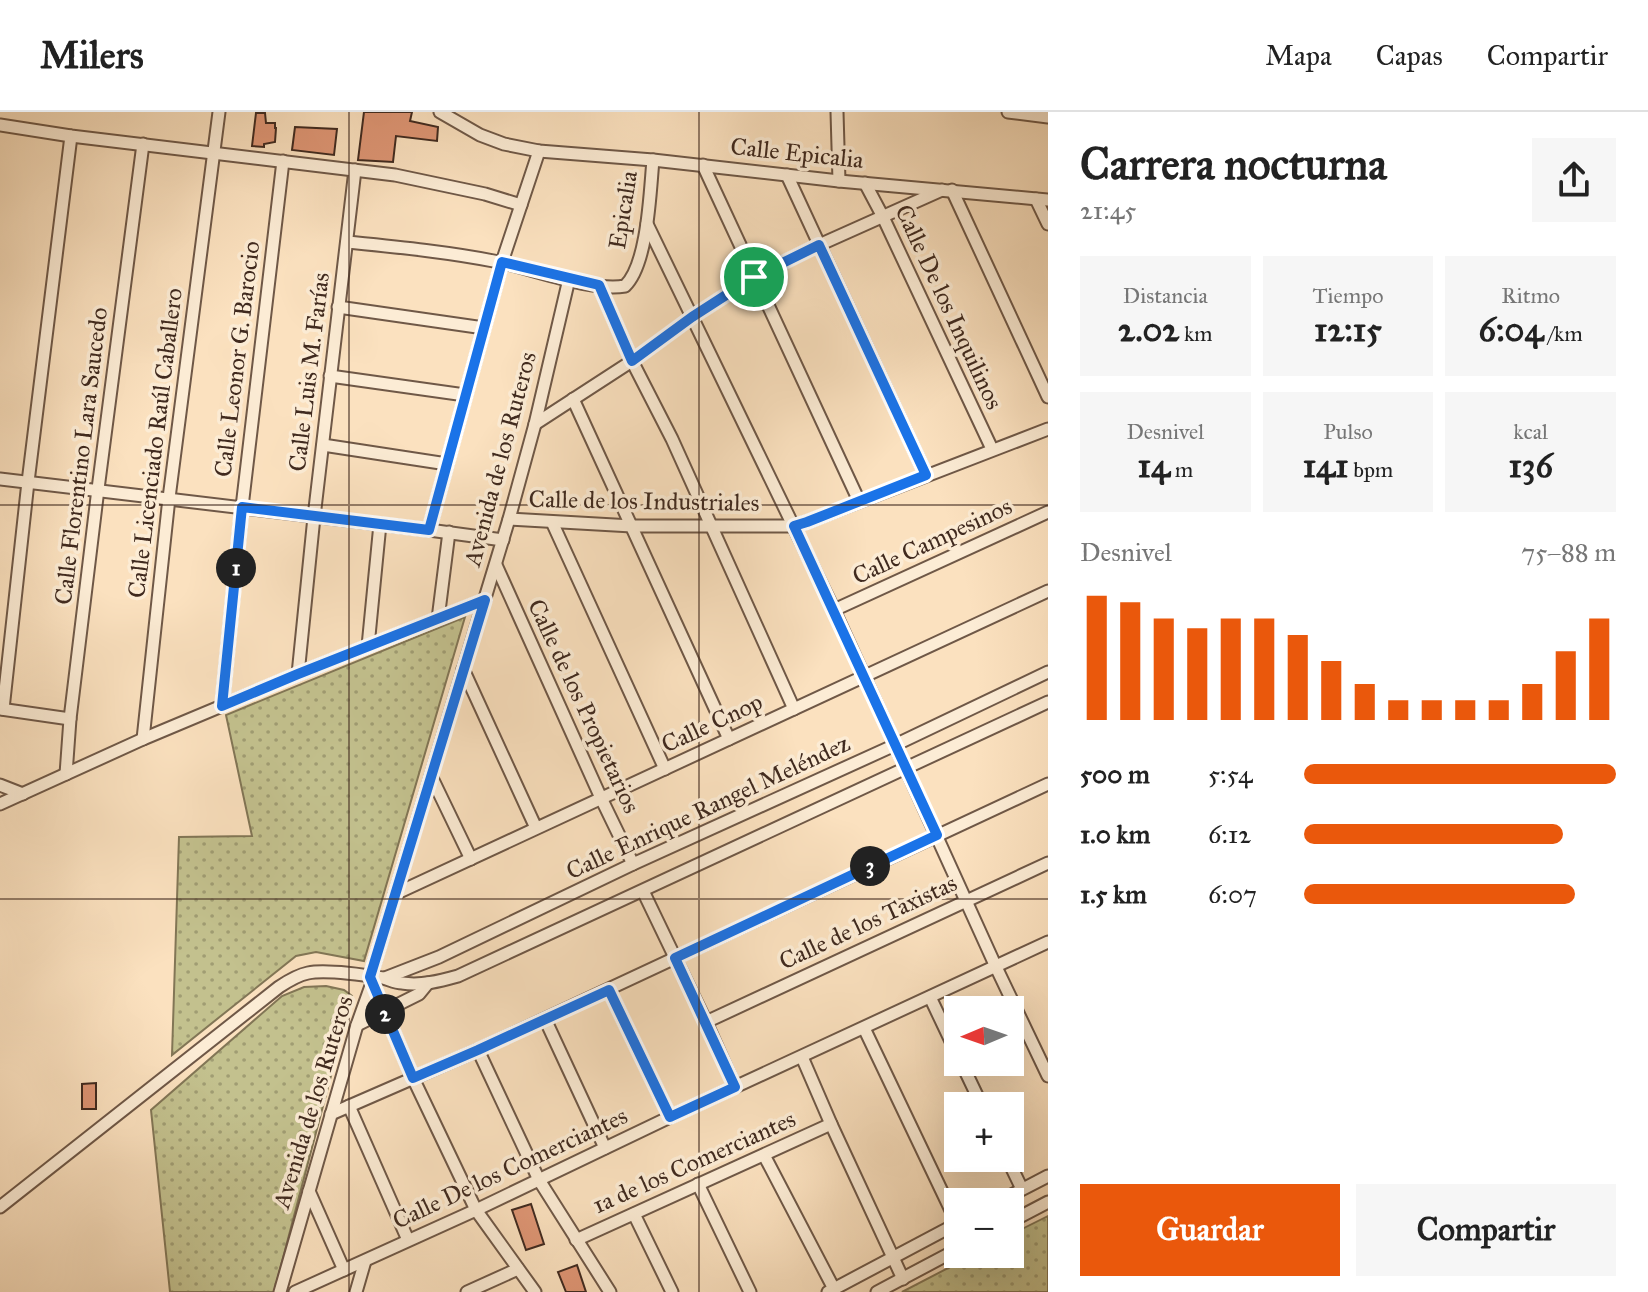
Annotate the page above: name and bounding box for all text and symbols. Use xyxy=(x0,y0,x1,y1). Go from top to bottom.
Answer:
text: Milers xyxy=(40,32,144,78)
text: Mapa xyxy=(1265,38,1332,73)
text: Capas xyxy=(1376,38,1443,73)
text: Compartir xyxy=(1487,38,1608,73)
street label: Calle Epicalia xyxy=(729,131,866,175)
text: Carrera nocturna xyxy=(1080,137,1387,191)
button: share xyxy=(1532,138,1616,222)
street label: Epicalia xyxy=(602,168,644,251)
text: 21:45 xyxy=(1080,194,1136,226)
street label: Calle De los Inquilinos xyxy=(888,200,1010,414)
street label: Calle Leonor G. Barocio xyxy=(208,239,266,479)
pin xyxy=(720,243,788,311)
icon: arrive xyxy=(732,255,776,299)
street label: Calle Luis M. Farías xyxy=(282,271,336,473)
text: Distancia xyxy=(1123,282,1208,309)
text: Tiempo xyxy=(1313,282,1383,309)
text: Ritmo xyxy=(1501,282,1560,309)
street label: Calle Licenciado Raúl Caballero xyxy=(121,286,189,600)
street label: Calle Florentino Lara Saucedo xyxy=(48,306,114,606)
text: 2.02 xyxy=(1118,309,1179,350)
text: 12:15 xyxy=(1314,309,1382,350)
text: 6:04 xyxy=(1479,309,1543,350)
text: km xyxy=(1179,320,1213,347)
text: /km xyxy=(1543,320,1583,347)
street label: Avenida de los Ruteros xyxy=(457,348,543,571)
text: Desnivel xyxy=(1127,418,1204,445)
text: Pulso xyxy=(1323,418,1373,445)
text: kcal xyxy=(1513,418,1548,445)
text: 14 xyxy=(1138,445,1170,486)
text: 141 xyxy=(1303,445,1348,486)
text: 136 xyxy=(1508,445,1553,486)
text: m xyxy=(1170,456,1193,483)
text: bpm xyxy=(1348,456,1393,483)
street label: Calle de los Industriales xyxy=(528,484,760,518)
street label: Calle Campesinos xyxy=(847,491,1017,591)
text: Desnivel xyxy=(1080,536,1172,568)
text: 75–88 m xyxy=(1521,536,1616,568)
pin: 1 xyxy=(216,548,256,588)
text: 1 xyxy=(232,554,240,581)
street label: Calle de los Propietarios xyxy=(521,594,647,818)
street label: Calle Cnop xyxy=(657,687,767,759)
street label: Calle Enrique Rangel Meléndez xyxy=(561,728,855,886)
text: 500 m xyxy=(1080,758,1150,790)
text: 5:54 xyxy=(1208,758,1253,790)
text: 1.0 km xyxy=(1080,818,1150,850)
text: 6:12 xyxy=(1208,818,1251,850)
pin: 3 xyxy=(850,846,890,886)
text: 3 xyxy=(866,852,874,879)
street label: Calle de los Taxistas xyxy=(774,868,962,976)
text: 1.5 km xyxy=(1080,878,1147,910)
text: 6:07 xyxy=(1208,878,1257,910)
street label: Avenida de los Ruteros xyxy=(266,992,360,1213)
pin: 2 xyxy=(365,994,405,1034)
north arrow xyxy=(944,996,1024,1076)
map controls xyxy=(944,996,1024,1268)
text: 2 xyxy=(380,1000,390,1027)
button: + xyxy=(944,1092,1024,1172)
street label: Calle De los Comerciantes xyxy=(388,1100,632,1236)
street label: 1a de los Comerciantes xyxy=(588,1104,800,1220)
button: Guardar xyxy=(1080,1184,1340,1276)
button: Compartir xyxy=(1356,1184,1616,1276)
button: − xyxy=(944,1188,1024,1268)

